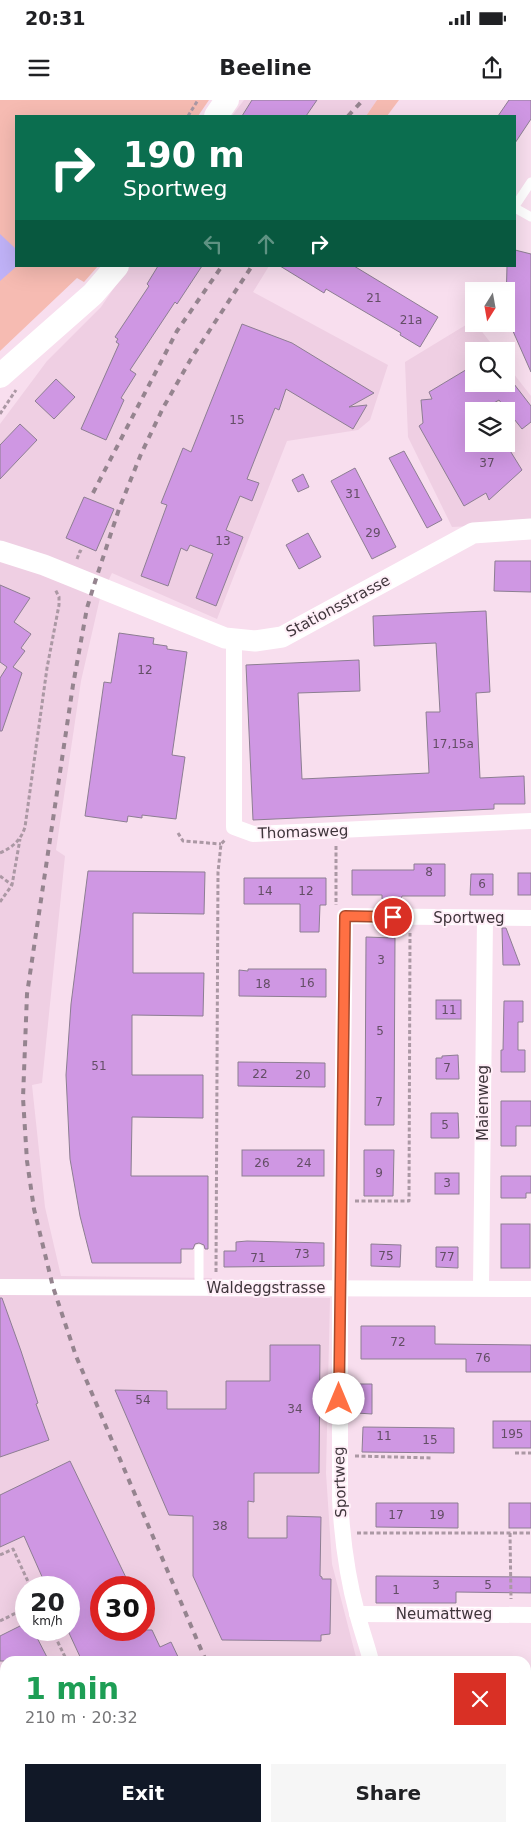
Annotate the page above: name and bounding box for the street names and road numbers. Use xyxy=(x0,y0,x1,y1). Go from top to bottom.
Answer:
street label: Stationsstrasse xyxy=(283,571,393,641)
street label: Thomasweg xyxy=(256,821,349,843)
street label: Sportweg xyxy=(433,909,505,927)
street label: Maienweg xyxy=(474,1065,492,1141)
street label: Waldeggstrasse xyxy=(207,1279,325,1297)
street label: Sportweg xyxy=(330,1446,350,1518)
street label: Neumattweg xyxy=(396,1605,492,1623)

